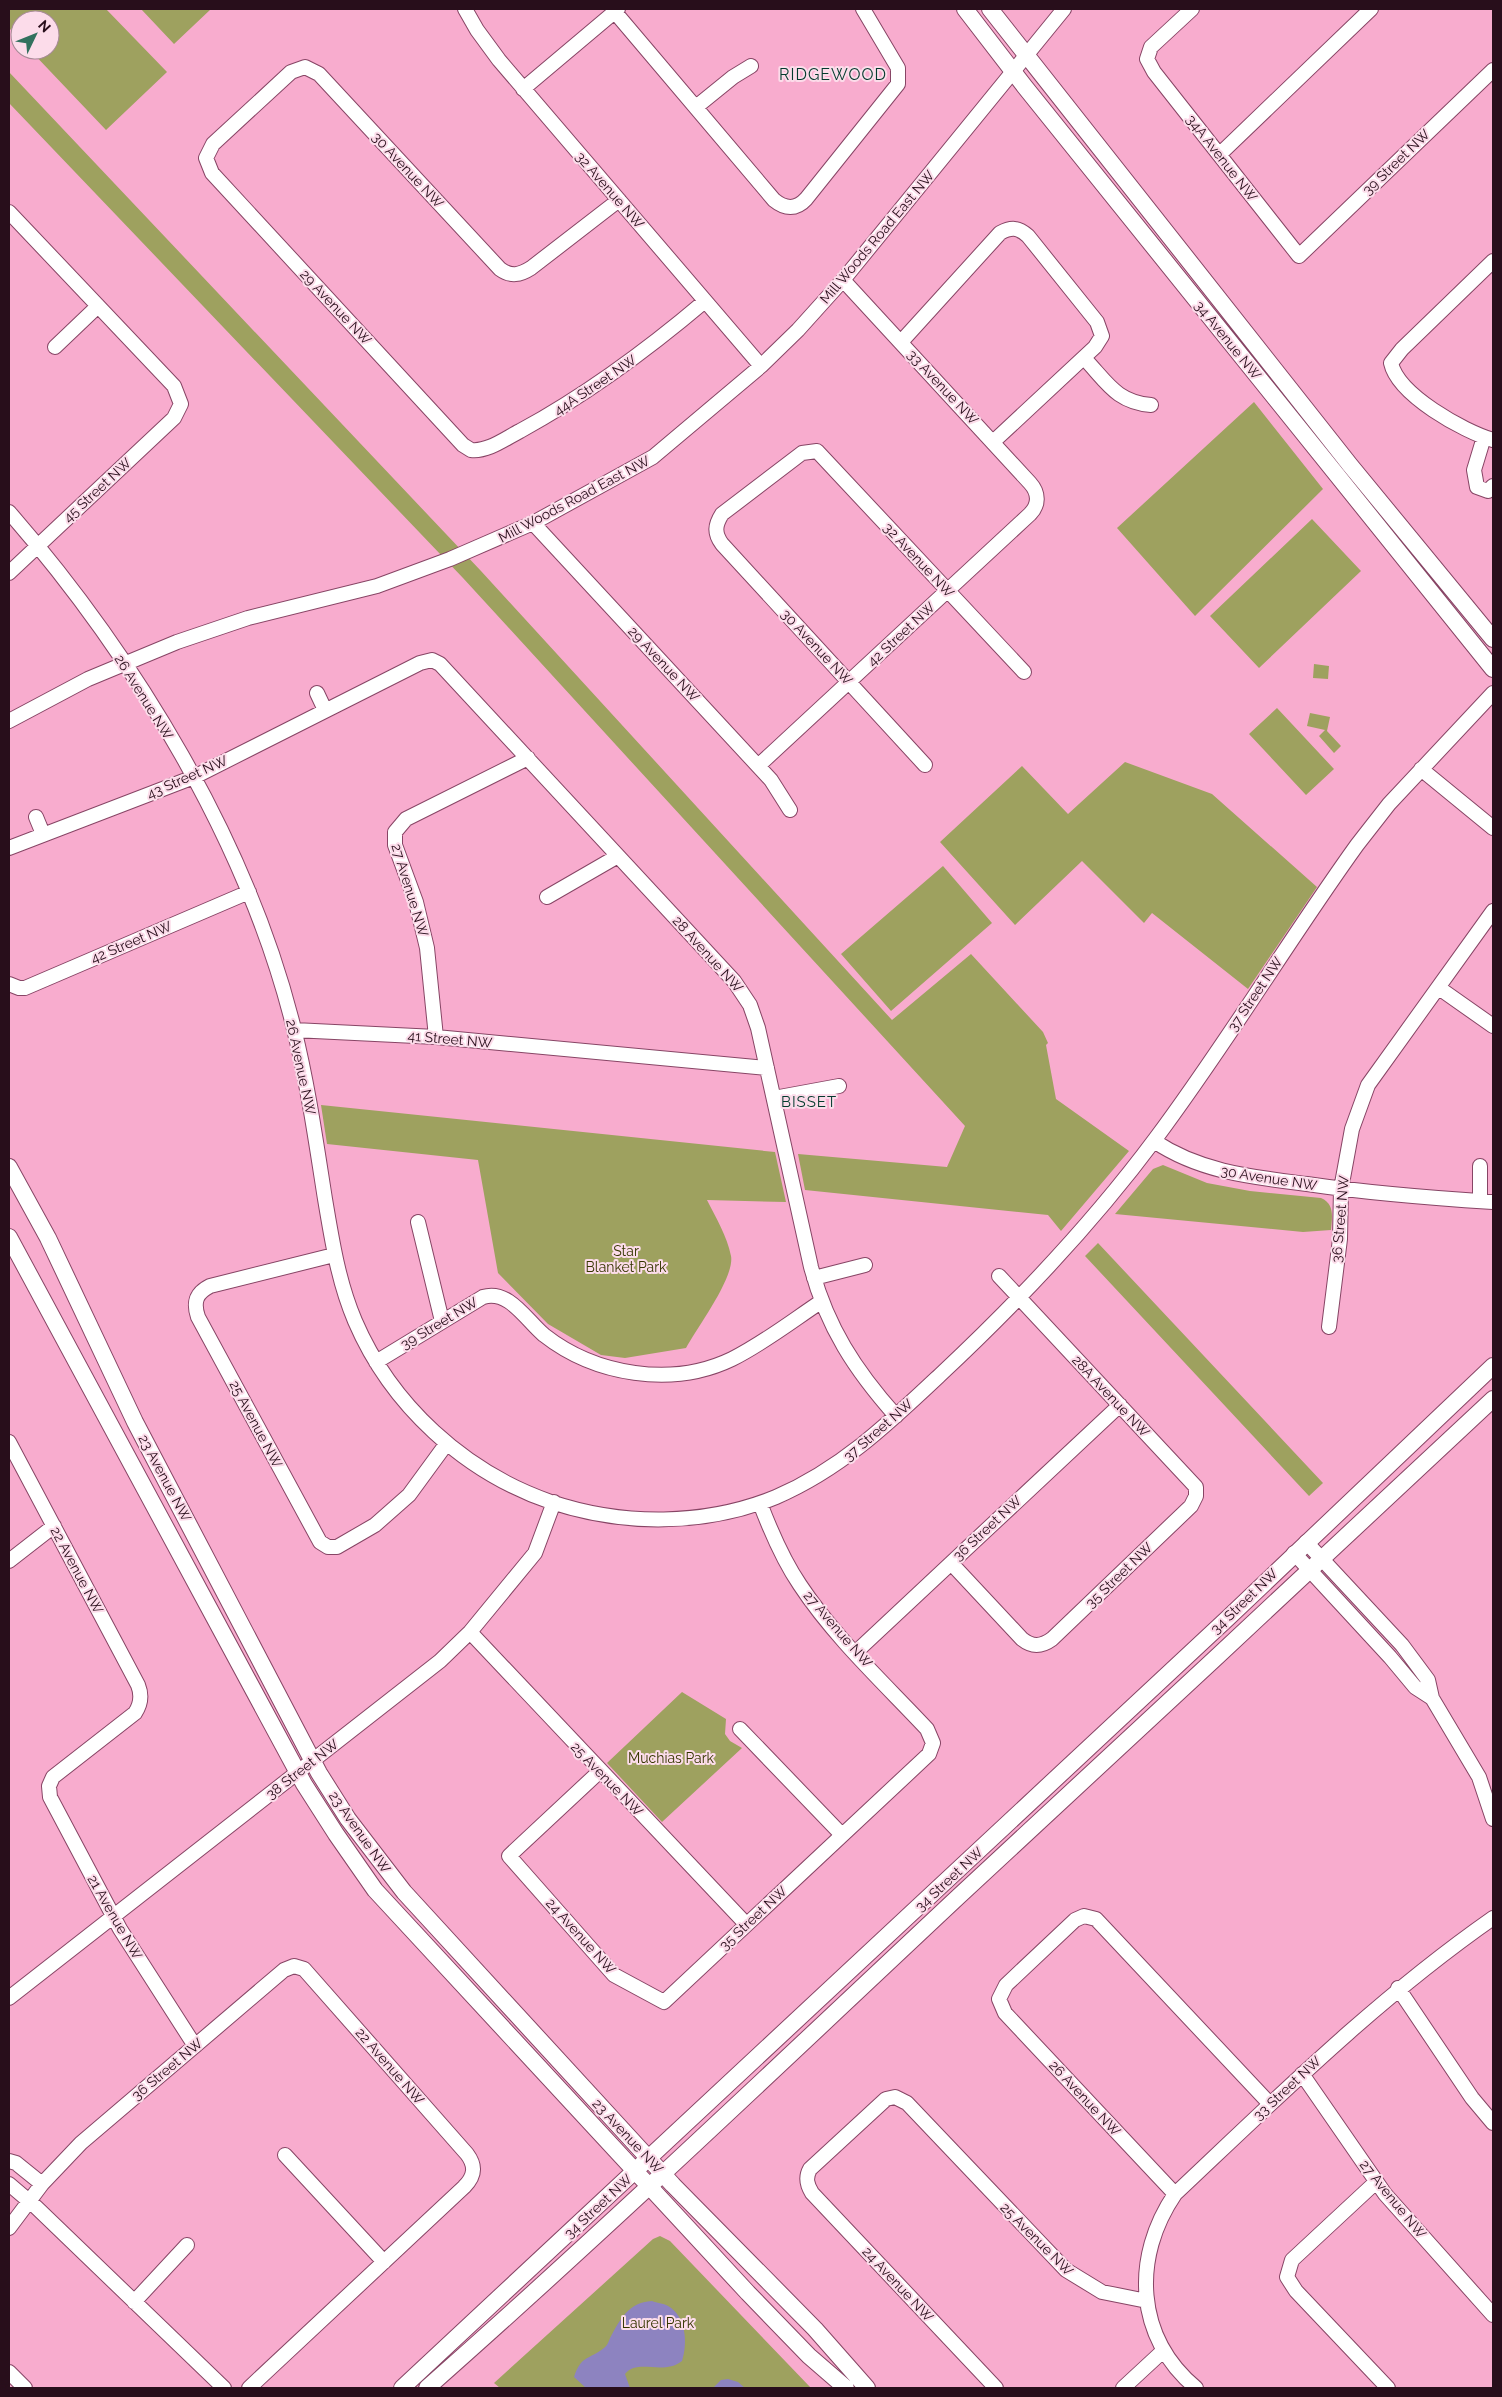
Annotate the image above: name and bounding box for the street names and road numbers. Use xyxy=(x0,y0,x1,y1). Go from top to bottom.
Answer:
street label: 34A Avenue NW xyxy=(1183,112,1261,205)
street label: 39 Street NW xyxy=(1359,126,1433,198)
street label: 30 Avenue NW xyxy=(369,129,447,211)
street label: 32 Avenue NW xyxy=(572,149,648,232)
street label: Mill Woods Road East NW xyxy=(817,167,938,307)
street label: 29 Avenue NW xyxy=(297,266,375,348)
street label: 34 Avenue NW xyxy=(1191,298,1265,383)
street label: 33 Avenue NW xyxy=(904,346,982,428)
street label: 44A Street NW xyxy=(551,351,639,418)
street label: Mill Woods Road East NW xyxy=(496,452,653,546)
street label: 45 Street NW xyxy=(60,454,134,525)
street label: 32 Avenue NW xyxy=(880,519,958,601)
street label: 42 Street NW xyxy=(864,598,938,669)
street label: 30 Avenue NW xyxy=(778,606,856,688)
street label: 29 Avenue NW xyxy=(625,623,703,705)
street label: 26 Avenue NW xyxy=(112,652,177,743)
street label: 43 Street NW xyxy=(144,752,230,802)
street label: 27 Avenue NW xyxy=(388,842,432,939)
street label: 28 Avenue NW xyxy=(670,913,747,996)
street label: 42 Street NW xyxy=(88,918,174,966)
street label: 37 Street NW xyxy=(1224,953,1286,1034)
street label: 26 Avenue NW xyxy=(283,1018,319,1116)
street label: 41 Street NW xyxy=(407,1027,493,1051)
street label: 30 Avenue NW xyxy=(1220,1162,1319,1194)
street label: 36 Street NW xyxy=(1328,1174,1352,1263)
street label: 39 Street NW xyxy=(398,1294,481,1352)
street label: 28A Avenue NW xyxy=(1069,1352,1153,1440)
street label: 25 Avenue NW xyxy=(226,1378,286,1471)
street label: 37 Street NW xyxy=(840,1395,916,1464)
street label: 23 Avenue NW xyxy=(135,1432,195,1524)
street label: 36 Street NW xyxy=(950,1492,1025,1564)
street label: 22 Avenue NW xyxy=(47,1524,107,1616)
street label: 35 Street NW xyxy=(1082,1539,1156,1611)
street label: 34 Street NW xyxy=(1207,1565,1281,1637)
street label: 27 Avenue NW xyxy=(800,1587,876,1671)
street label: 38 Street NW xyxy=(263,1736,342,1802)
street label: 25 Avenue NW xyxy=(568,1739,646,1819)
street label: 23 Avenue NW xyxy=(326,1788,394,1876)
street label: 34 Street NW xyxy=(912,1843,986,1914)
street label: 21 Avenue NW xyxy=(84,1872,146,1962)
street label: 35 Street NW xyxy=(716,1882,790,1953)
street label: 24 Avenue NW xyxy=(543,1895,619,1977)
street label: 22 Avenue NW xyxy=(353,2025,428,2108)
street label: 36 Street NW xyxy=(128,2035,206,2103)
street label: 33 Street NW xyxy=(1250,2052,1324,2123)
street label: 26 Avenue NW xyxy=(1046,2057,1124,2139)
street label: 23 Avenue NW xyxy=(589,2095,667,2177)
street label: 27 Avenue NW xyxy=(1357,2157,1430,2242)
street label: 34 Street NW xyxy=(561,2170,635,2241)
street label: 25 Avenue NW xyxy=(997,2199,1077,2279)
street label: 24 Avenue NW xyxy=(859,2243,937,2325)

